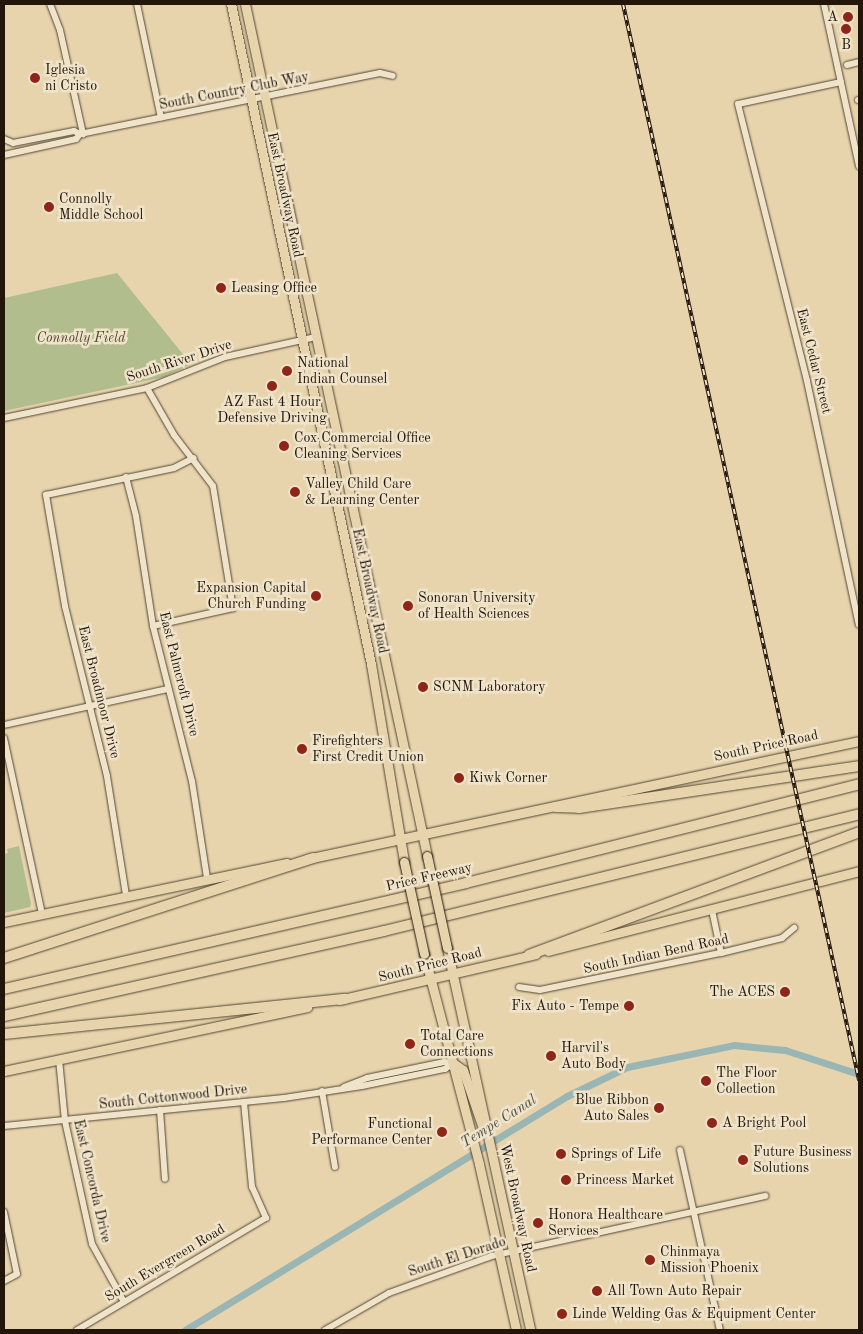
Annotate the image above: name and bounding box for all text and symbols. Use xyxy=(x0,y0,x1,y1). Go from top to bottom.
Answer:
place label: A xyxy=(827,9,838,25)
marker: A xyxy=(842,11,854,23)
marker: B xyxy=(840,23,852,35)
place label: B xyxy=(841,37,851,53)
place label: Iglesia ni Cristo xyxy=(45,62,97,94)
street label: South Country Club Way xyxy=(158,68,310,114)
marker: Iglesia ni Cristo xyxy=(29,72,41,84)
street label: East Broadway Road xyxy=(264,131,306,259)
place label: Connolly Middle School xyxy=(59,191,143,223)
marker: Connolly Middle School xyxy=(43,201,55,213)
place label: Leasing Office xyxy=(231,280,317,296)
marker: Leasing Office xyxy=(215,282,227,294)
street label: East Cedar Street xyxy=(793,306,835,416)
park label: Connolly Field xyxy=(37,330,125,346)
street label: South River Drive xyxy=(124,336,234,386)
place label: National Indian Counsel xyxy=(297,355,387,388)
marker: National Indian Counsel xyxy=(281,365,293,377)
marker: AZ Fast 4 Hour Defensive Driving xyxy=(266,380,278,392)
place label: AZ Fast 4 Hour Defensive Driving xyxy=(217,394,327,427)
place label: Cox Commercial Office Cleaning Services xyxy=(294,430,431,462)
marker: Cox Commercial Office Cleaning Services xyxy=(278,440,290,452)
place label: Valley Child Care & Learning Center xyxy=(305,476,419,508)
marker: Valley Child Care & Learning Center xyxy=(289,486,301,498)
street label: East Broadway Road xyxy=(349,527,391,655)
place label: Expansion Capital Church Funding xyxy=(196,580,306,612)
marker: Expansion Capital Church Funding xyxy=(310,590,322,602)
place label: Sonoran University of Health Sciences xyxy=(418,590,536,622)
marker: Sonoran University of Health Sciences xyxy=(402,600,414,612)
street label: East Palmcroft Drive xyxy=(155,610,203,738)
street label: East Broadmoor Drive xyxy=(74,624,124,760)
place label: SCNM Laboratory xyxy=(433,679,546,695)
marker: SCNM Laboratory xyxy=(417,681,429,693)
street label: South Price Road xyxy=(712,727,820,765)
place label: Firefighters First Credit Union xyxy=(312,733,424,766)
marker: Firefighters First Credit Union xyxy=(296,743,308,755)
place label: Kiwk Corner xyxy=(469,770,547,786)
marker: Kiwk Corner xyxy=(453,772,465,784)
street label: Price Freeway xyxy=(384,859,474,895)
street label: South Indian Bend Road xyxy=(582,930,730,978)
street label: South Price Road xyxy=(376,944,484,986)
place label: The ACES xyxy=(709,984,775,1000)
marker: The ACES xyxy=(779,986,791,998)
place label: Fix Auto - Tempe xyxy=(511,998,619,1014)
marker: Fix Auto - Tempe xyxy=(623,1000,635,1012)
place label: Total Care Connections xyxy=(420,1028,493,1060)
marker: Total Care Connections xyxy=(404,1038,416,1050)
place label: Harvil's Auto Body xyxy=(561,1040,626,1072)
marker: Harvil's Auto Body xyxy=(545,1050,557,1062)
place label: The Floor Collection xyxy=(716,1065,777,1098)
marker: The Floor Collection xyxy=(700,1075,712,1087)
street label: South Cottonwood Drive xyxy=(98,1081,248,1113)
water label: Tempe Canal xyxy=(458,1092,540,1152)
place label: Blue Ribbon Auto Sales xyxy=(575,1092,649,1124)
marker: Blue Ribbon Auto Sales xyxy=(653,1102,665,1114)
place label: A Bright Pool xyxy=(722,1115,806,1131)
place label: Functional Performance Center xyxy=(311,1116,432,1148)
marker: A Bright Pool xyxy=(706,1117,718,1129)
street label: East Concorda Drive xyxy=(70,1118,114,1244)
marker: Functional Performance Center xyxy=(436,1126,448,1138)
street label: West Broadway Road xyxy=(496,1142,540,1274)
place label: Future Business Solutions xyxy=(753,1144,852,1176)
place label: Springs of Life xyxy=(571,1146,661,1162)
marker: Springs of Life xyxy=(555,1148,567,1160)
marker: Future Business Solutions xyxy=(737,1154,749,1166)
place label: Princess Market xyxy=(576,1172,674,1188)
marker: Princess Market xyxy=(560,1174,572,1186)
place label: Honora Healthcare Services xyxy=(548,1207,663,1240)
marker: Honora Healthcare Services xyxy=(532,1217,544,1229)
street label: South Evergreen Road xyxy=(102,1221,228,1305)
street label: South El Dorado xyxy=(406,1233,508,1281)
place label: Chinmaya Mission Phoenix xyxy=(660,1244,759,1276)
marker: Chinmaya Mission Phoenix xyxy=(644,1254,656,1266)
place label: All Town Auto Repair xyxy=(607,1283,741,1299)
marker: All Town Auto Repair xyxy=(591,1285,603,1297)
place label: Linde Welding Gas & Equipment Center xyxy=(572,1306,816,1322)
marker: Linde Welding Gas & Equipment Center xyxy=(556,1308,568,1320)

